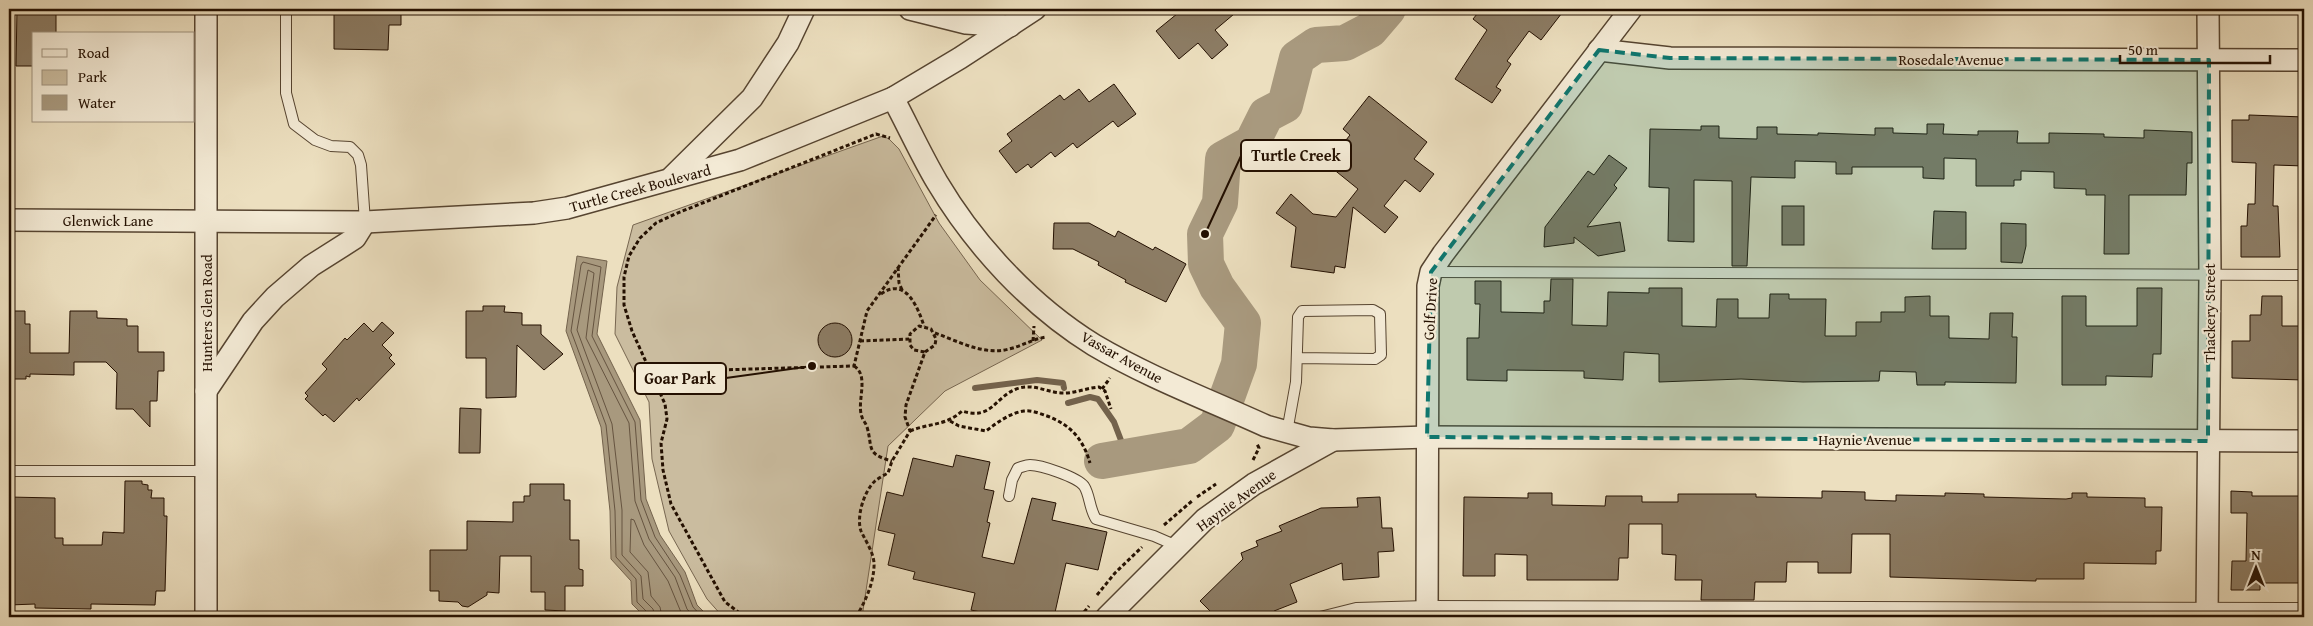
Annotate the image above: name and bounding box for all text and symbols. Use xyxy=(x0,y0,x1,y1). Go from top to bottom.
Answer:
legend xyxy=(32,32,195,122)
scale bar xyxy=(2120,32,2270,64)
text: 50 m xyxy=(2128,39,2159,60)
text: Road xyxy=(78,42,109,63)
street label: Rosedale Avenue xyxy=(1898,49,2004,70)
text: Park xyxy=(78,66,107,87)
text: Water xyxy=(78,92,116,113)
callout: Turtle Creek xyxy=(1241,140,1351,171)
text: Turtle Creek xyxy=(1251,143,1342,167)
street label: Turtle Creek Boulevard xyxy=(567,159,713,217)
street label: Glenwick Lane xyxy=(63,210,153,231)
street label: Hunters Glen Road xyxy=(196,254,217,372)
street label: Thackery Street xyxy=(2199,262,2220,363)
street label: Golf Drive xyxy=(1418,277,1442,341)
street label: Vassar Avenue xyxy=(1077,326,1167,388)
callout: Goar Park xyxy=(635,363,726,394)
text: Goar Park xyxy=(644,366,717,390)
street label: Haynie Avenue xyxy=(1818,429,1912,450)
street label: Haynie Avenue xyxy=(1192,464,1280,536)
north arrow xyxy=(2230,544,2280,594)
text: N xyxy=(2251,545,2261,565)

